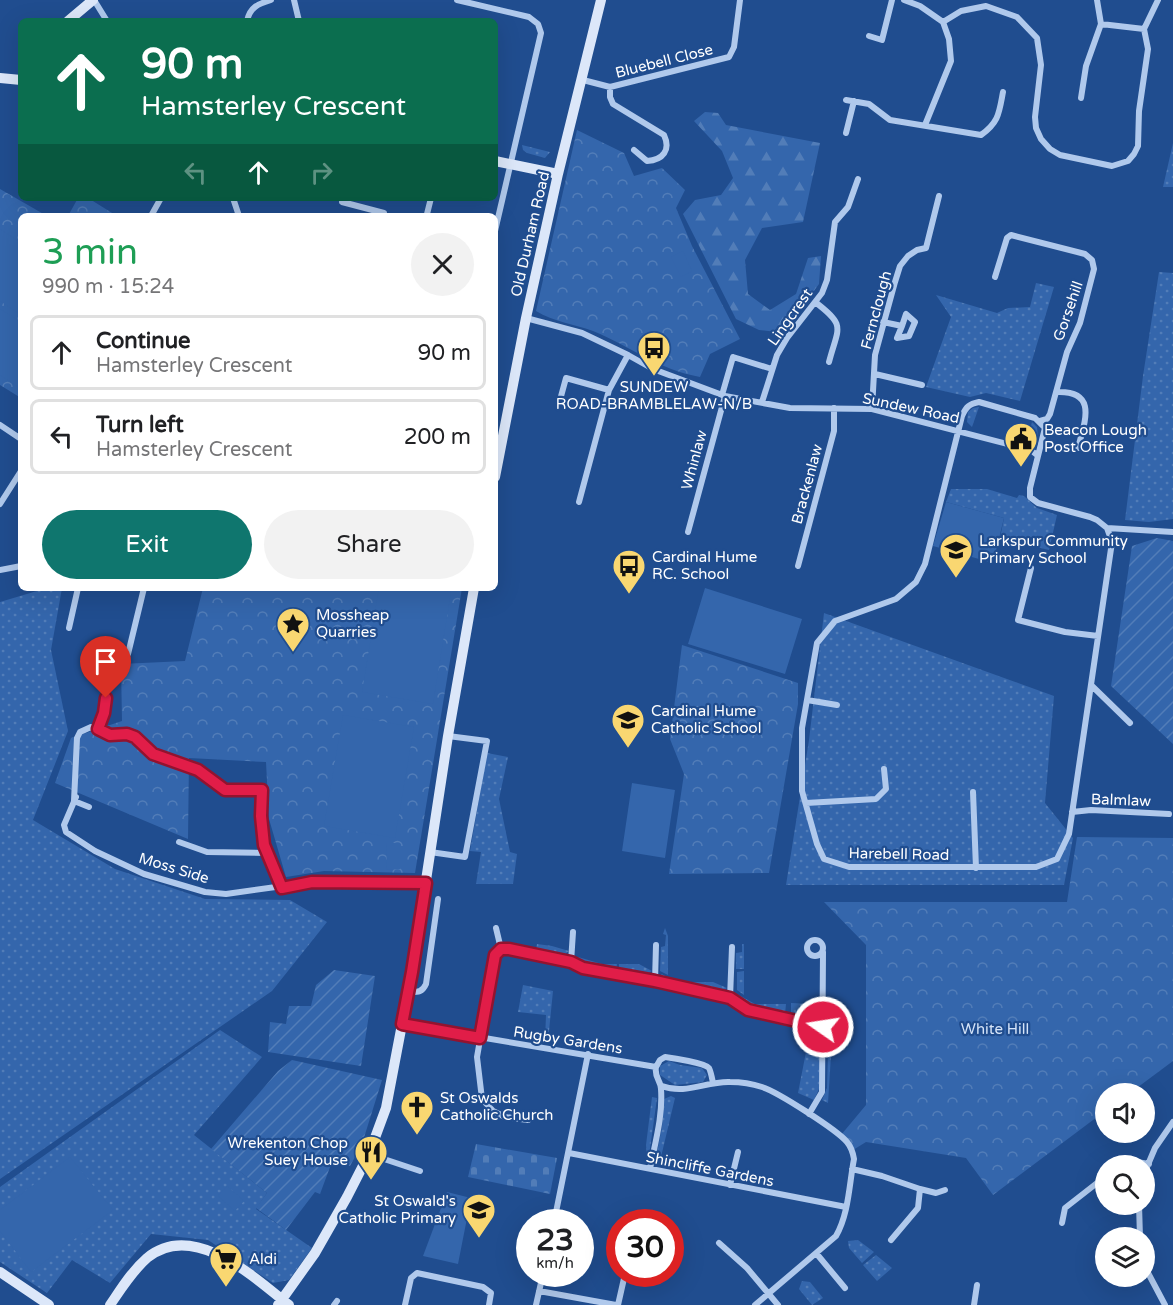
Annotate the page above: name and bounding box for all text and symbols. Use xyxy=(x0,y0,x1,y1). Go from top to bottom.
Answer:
text: 90 m xyxy=(141,39,243,90)
street label: Bluebell Close xyxy=(613,40,715,82)
icon: ahead xyxy=(42,42,120,120)
text: Hamsterley Crescent xyxy=(141,90,406,123)
icon: left xyxy=(179,156,212,189)
icon: ahead xyxy=(242,156,275,189)
icon: right xyxy=(305,156,338,189)
street label: Old Durham Road xyxy=(507,170,553,298)
text: 3 min xyxy=(42,231,138,274)
button: close xyxy=(411,233,474,296)
street label: Fernclough xyxy=(857,269,895,351)
text: 990 m · 15:24 xyxy=(42,275,174,299)
street label: Gorsehill xyxy=(1049,279,1087,343)
street label: Lingcrest xyxy=(764,285,816,349)
text: Continue xyxy=(96,328,191,354)
bus stop icon: SUNDEW ROAD-BRAMBLELAW-N/B xyxy=(636,330,672,377)
icon: ahead xyxy=(45,336,78,369)
text: 90 m xyxy=(417,340,471,366)
text: Hamsterley Crescent xyxy=(96,354,292,378)
place label: SUNDEW ROAD-BRAMBLELAW-N/B xyxy=(556,378,752,413)
street label: Sundew Road xyxy=(861,389,961,427)
text: Turn left xyxy=(96,412,184,438)
icon: left xyxy=(45,420,78,453)
public building icon: Beacon Lough Post Office xyxy=(1003,421,1039,468)
place label: Beacon Lough Post Office xyxy=(1044,421,1147,456)
text: 200 m xyxy=(404,424,471,450)
street label: Whinlaw xyxy=(677,428,711,492)
text: Hamsterley Crescent xyxy=(96,438,292,462)
street label: Brackenlaw xyxy=(788,442,826,526)
button: Exit xyxy=(42,510,252,579)
button: Share xyxy=(264,510,474,579)
school or university icon: Larkspur Community Primary School xyxy=(938,532,974,579)
place label: Larkspur Community Primary School xyxy=(979,532,1128,567)
bus stop icon: Cardinal Hume RC. School xyxy=(611,548,647,595)
place label: Cardinal Hume RC. School xyxy=(652,548,757,583)
place icon: Mossheap Quarries xyxy=(275,606,311,653)
place label: Mossheap Quarries xyxy=(316,606,389,641)
pin xyxy=(80,636,131,698)
icon: arrive xyxy=(89,645,122,678)
school or university icon: Cardinal Hume Catholic School xyxy=(610,702,646,749)
place label: Cardinal Hume Catholic School xyxy=(651,702,761,737)
street label: Balmlaw xyxy=(1091,790,1152,810)
street label: Harebell Road xyxy=(848,844,950,864)
street label: Moss Side xyxy=(137,849,211,887)
position arrow xyxy=(791,995,855,1059)
park label: White Hill xyxy=(961,1020,1029,1038)
street label: Rugby Gardens xyxy=(512,1022,624,1058)
map controls xyxy=(1095,1083,1155,1287)
button: sound xyxy=(1095,1083,1155,1143)
church icon: St Oswalds Catholic Church xyxy=(399,1089,435,1136)
place label: St Oswalds Catholic Church xyxy=(440,1089,553,1124)
place label: Wrekenton Chop Suey House xyxy=(227,1134,348,1169)
restaurant icon: Wrekenton Chop Suey House xyxy=(353,1134,389,1181)
street label: Shincliffe Gardens xyxy=(645,1148,775,1190)
button: search xyxy=(1095,1155,1155,1215)
place label: St Oswald's Catholic Primary xyxy=(339,1192,456,1227)
school or university icon: St Oswald's Catholic Primary xyxy=(461,1192,497,1239)
speed limit sign: 30 xyxy=(606,1209,684,1287)
text: 23 xyxy=(536,1222,574,1259)
button: layers xyxy=(1095,1227,1155,1287)
supermarket icon: Aldi xyxy=(208,1241,244,1288)
place label: Aldi xyxy=(249,1250,277,1268)
text: km/h xyxy=(536,1254,574,1272)

